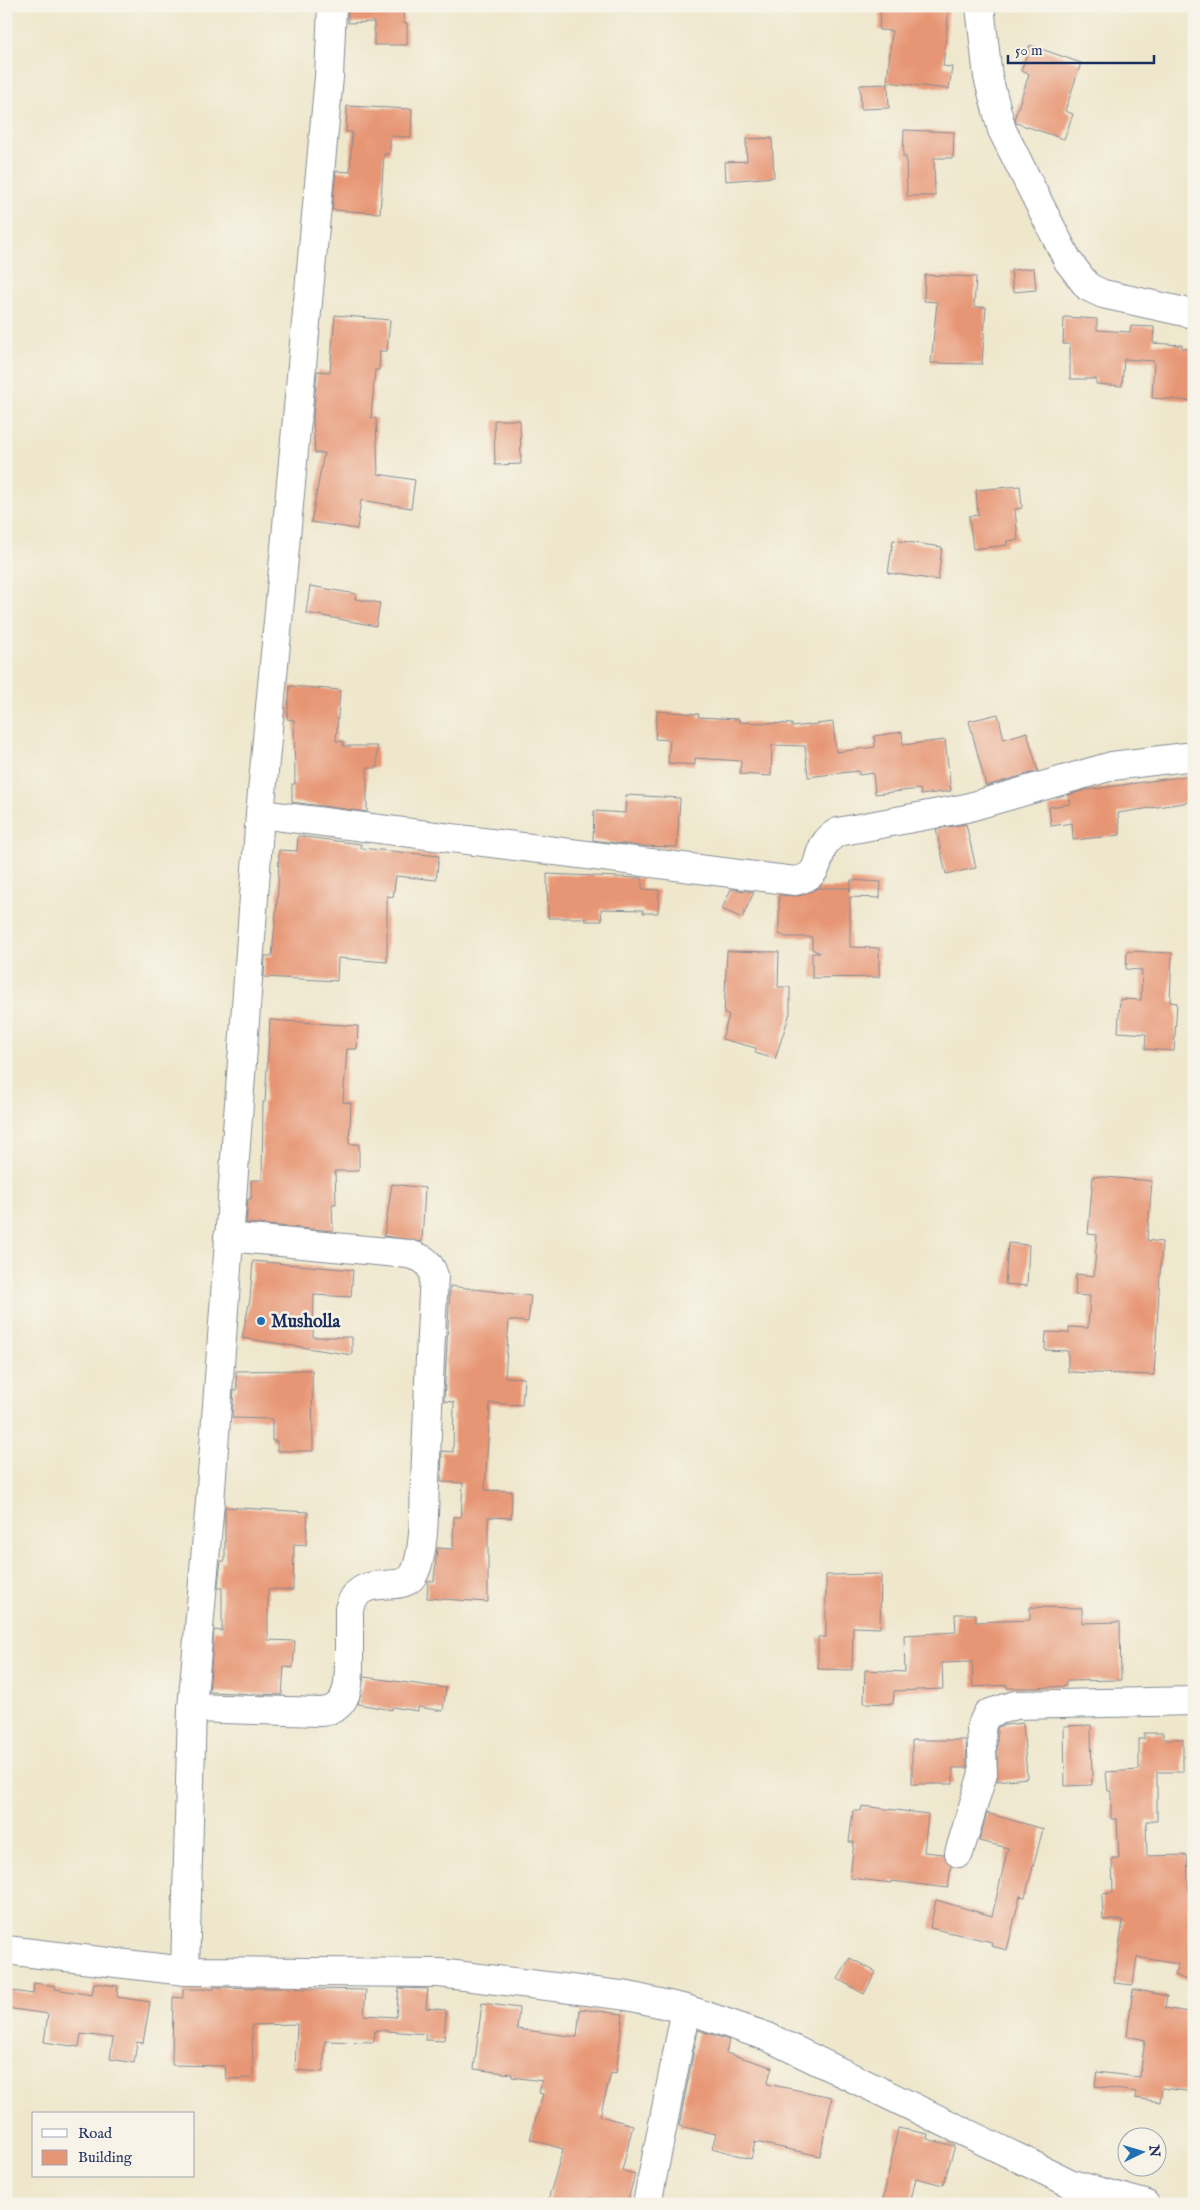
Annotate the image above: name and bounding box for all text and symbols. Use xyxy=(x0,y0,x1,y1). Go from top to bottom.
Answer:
scale bar xyxy=(1008,32,1154,64)
text: 50 m xyxy=(1015,41,1043,60)
place label: Musholla xyxy=(271,1311,341,1334)
marker: Musholla xyxy=(255,1315,267,1327)
legend xyxy=(32,2112,195,2178)
text: Road xyxy=(78,2124,113,2143)
north arrow xyxy=(1118,2128,1168,2178)
text: N xyxy=(1144,2143,1163,2158)
text: Building xyxy=(78,2148,133,2167)

